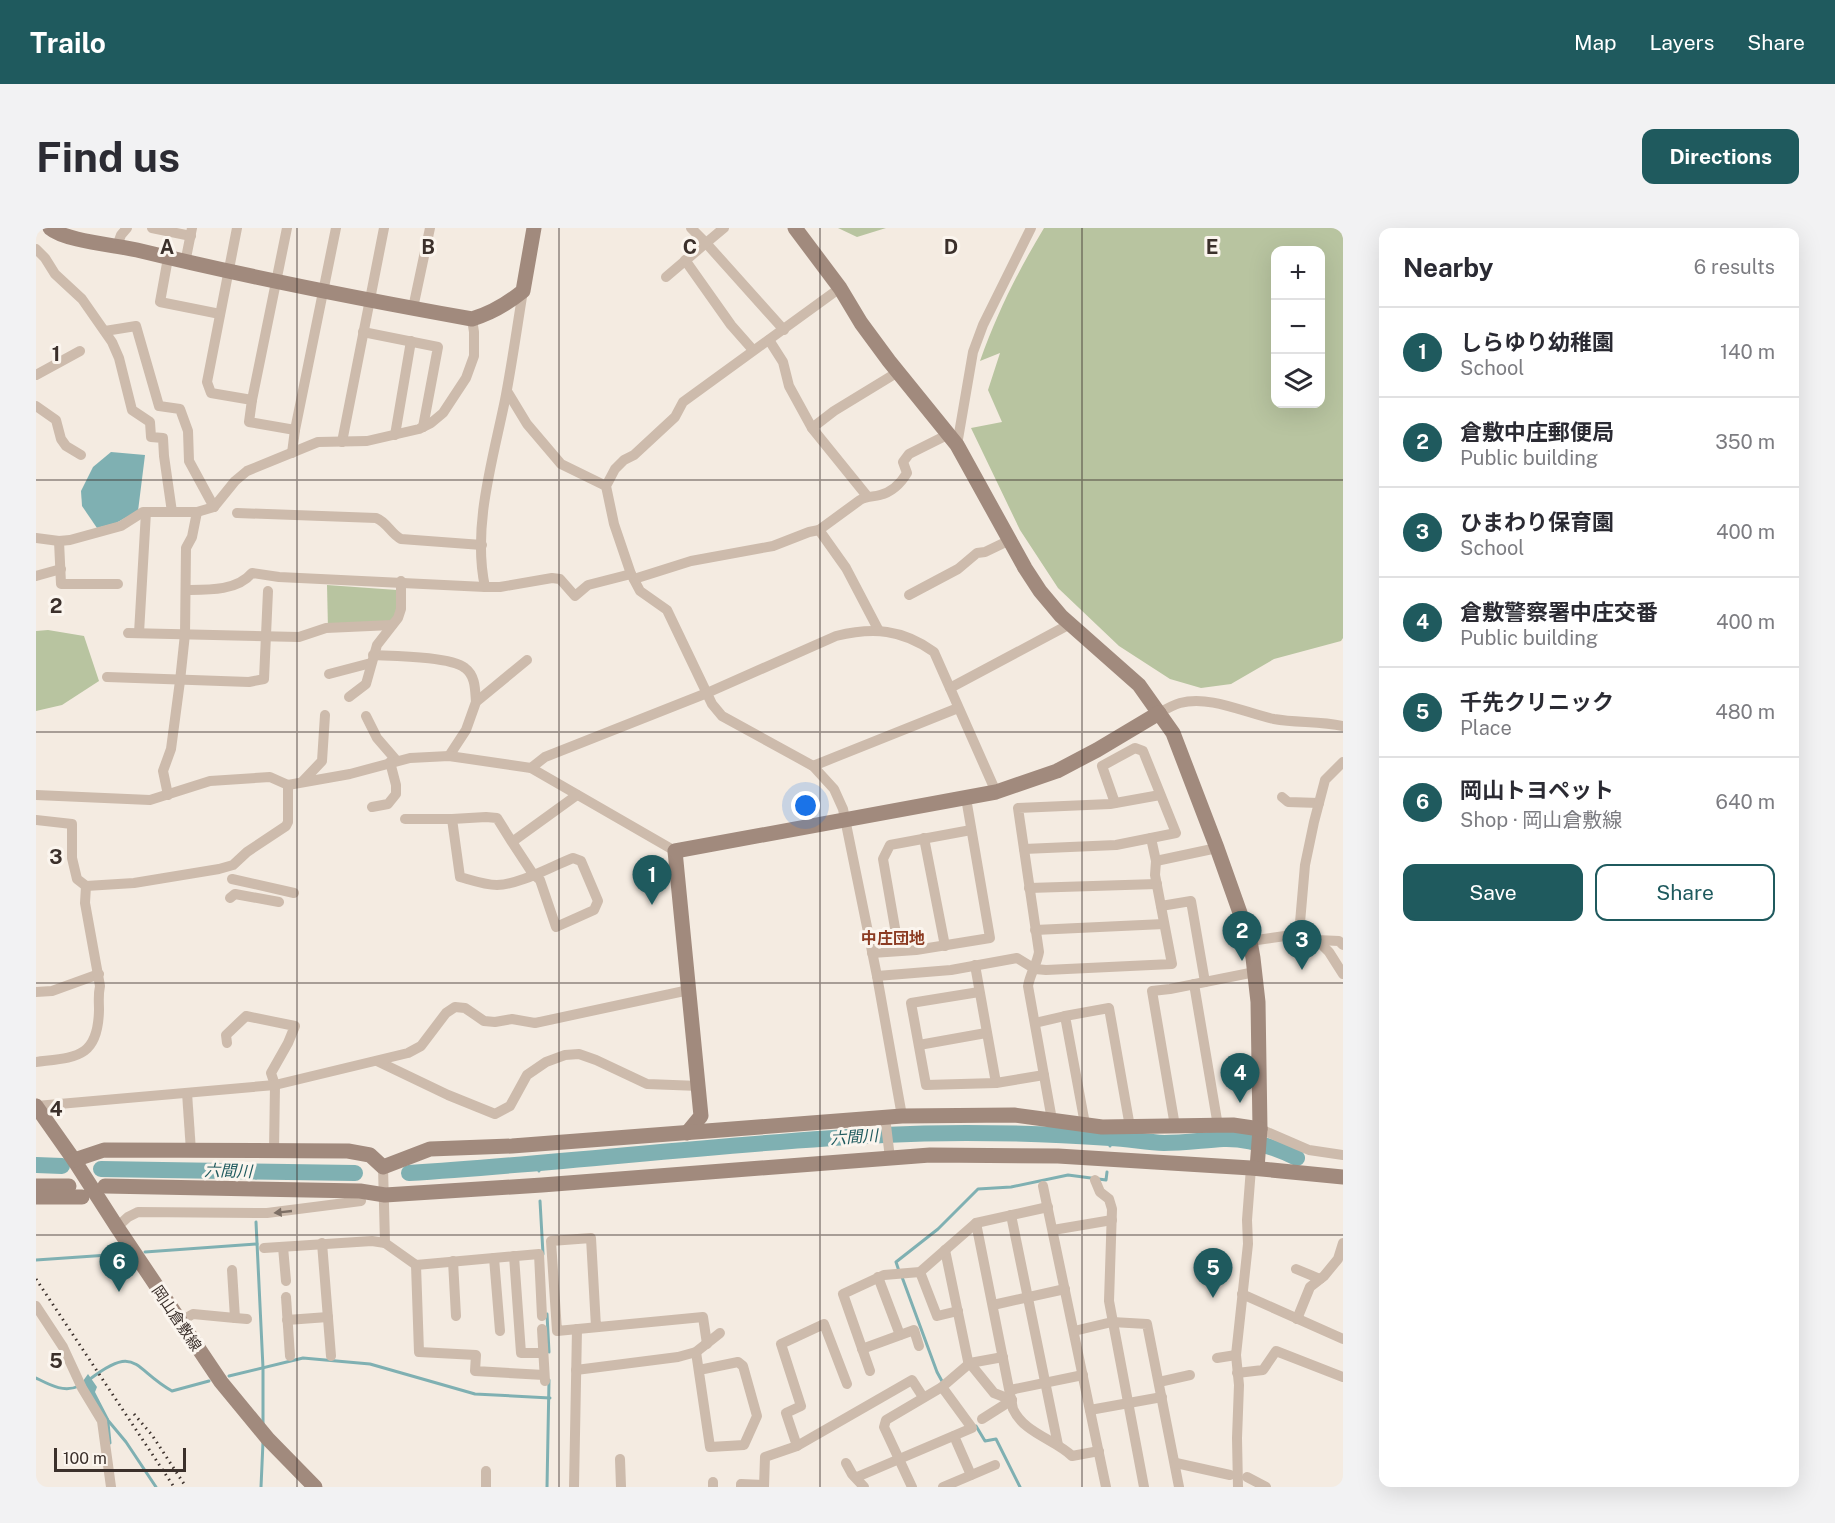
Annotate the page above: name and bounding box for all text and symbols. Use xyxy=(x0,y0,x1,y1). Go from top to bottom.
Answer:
text: Trailo xyxy=(30,26,106,59)
text: Map xyxy=(1574,30,1617,55)
text: Layers xyxy=(1650,30,1714,55)
text: Share xyxy=(1747,30,1805,55)
button: Directions xyxy=(1642,129,1799,184)
text: Find us xyxy=(36,132,180,181)
text: A xyxy=(160,235,174,259)
text: B xyxy=(421,235,435,259)
text: C xyxy=(683,235,697,259)
text: D xyxy=(944,235,958,259)
text: E xyxy=(1206,235,1218,259)
map controls xyxy=(1271,246,1325,408)
button: + xyxy=(1271,246,1325,300)
text: Nearby xyxy=(1403,252,1493,283)
text: 6 results xyxy=(1694,255,1775,279)
button: − xyxy=(1271,300,1325,354)
text: しらゆり幼稚園 xyxy=(1460,329,1614,355)
text: 1 xyxy=(1418,340,1427,364)
text: 140 m xyxy=(1720,340,1775,364)
text: 1 xyxy=(52,342,60,366)
button: layers xyxy=(1271,354,1325,408)
text: School xyxy=(1460,356,1524,380)
text: 倉敷中庄郵便局 xyxy=(1460,419,1614,445)
text: 2 xyxy=(1416,430,1429,454)
text: 350 m xyxy=(1715,430,1775,454)
text: Public building xyxy=(1460,446,1598,470)
text: ひまわり保育園 xyxy=(1460,509,1614,535)
text: 3 xyxy=(1416,520,1429,544)
text: 400 m xyxy=(1716,520,1775,544)
text: School xyxy=(1460,536,1524,560)
text: 2 xyxy=(50,594,62,618)
text: 倉敷警察署中庄交番 xyxy=(1460,599,1658,625)
text: 4 xyxy=(1416,610,1429,634)
text: 400 m xyxy=(1716,610,1775,634)
text: Public building xyxy=(1460,626,1598,650)
text: 千先クリニック xyxy=(1460,689,1614,715)
text: 5 xyxy=(1416,700,1429,724)
text: 480 m xyxy=(1715,700,1775,724)
text: Place xyxy=(1460,716,1512,740)
text: 岡山トヨペット xyxy=(1460,777,1614,803)
text: 6 xyxy=(1416,790,1429,814)
text: 640 m xyxy=(1716,790,1775,814)
your location xyxy=(791,791,820,820)
text: Shop · 岡山倉敷線 xyxy=(1460,808,1622,832)
text: 3 xyxy=(49,845,63,869)
pin: 1 xyxy=(632,856,672,905)
button: Save xyxy=(1403,864,1583,921)
button: Share xyxy=(1595,864,1775,921)
pin: 2 xyxy=(1222,912,1262,961)
pin: 3 xyxy=(1282,920,1322,970)
district label: 中庄団地 xyxy=(861,929,925,948)
pin: 4 xyxy=(1220,1054,1260,1103)
text: 4 xyxy=(49,1097,63,1121)
water label: 六間川 xyxy=(829,1126,881,1148)
water label: 六間川 xyxy=(204,1161,254,1181)
one-way arrow xyxy=(273,1207,292,1216)
pin: 6 xyxy=(100,1242,139,1292)
pin: 5 xyxy=(1194,1248,1232,1298)
street label: 岡山倉敷線 xyxy=(149,1282,205,1354)
text: 5 xyxy=(49,1349,63,1373)
scale bar xyxy=(54,1445,186,1472)
text: 100 m xyxy=(63,1449,107,1468)

